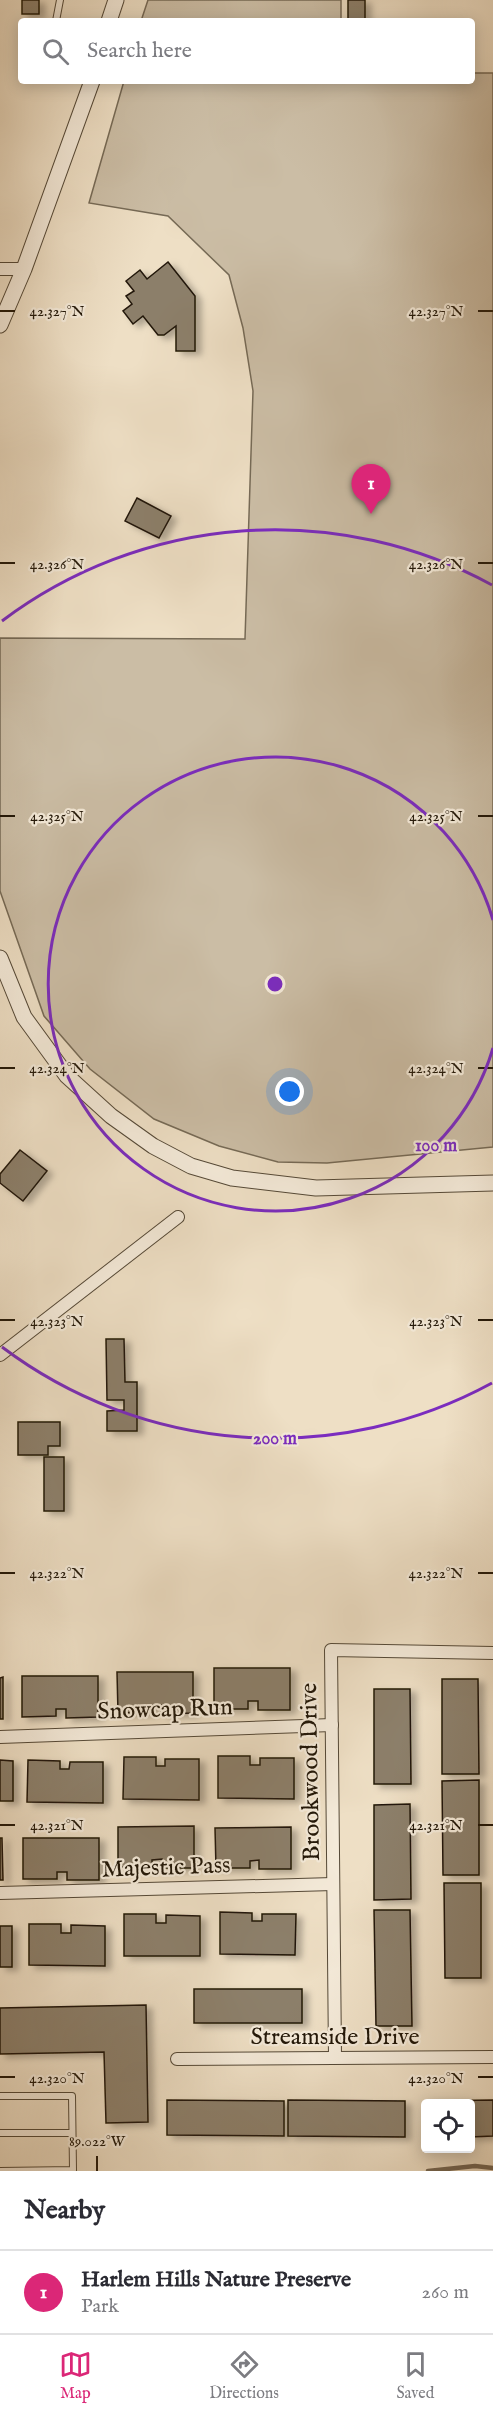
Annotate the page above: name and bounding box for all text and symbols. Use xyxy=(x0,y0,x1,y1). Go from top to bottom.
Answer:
search box xyxy=(18,18,475,84)
icon: search xyxy=(39,35,72,68)
text: Search here xyxy=(87,37,192,65)
text: 42.327°N xyxy=(30,302,84,321)
text: 42.327°N xyxy=(409,302,463,321)
pin: 1 xyxy=(352,464,391,514)
text: 42.326°N xyxy=(30,555,84,574)
text: 42.326°N xyxy=(409,555,463,574)
text: 42.325°N xyxy=(30,807,84,826)
text: 42.325°N xyxy=(409,807,463,826)
centre of rings xyxy=(265,974,285,994)
text: 42.324°N xyxy=(29,1059,85,1078)
text: 42.324°N xyxy=(408,1059,464,1078)
your location xyxy=(275,1077,304,1106)
text: 100 m xyxy=(415,1135,457,1158)
text: 42.323°N xyxy=(30,1312,84,1331)
text: 42.323°N xyxy=(409,1312,463,1331)
text: 200 m xyxy=(253,1428,297,1451)
text: 42.322°N xyxy=(29,1564,85,1583)
text: 42.322°N xyxy=(408,1564,464,1583)
street label: Brookwood Drive xyxy=(294,1682,328,1862)
street label: Snowcap Run xyxy=(97,1692,234,1728)
text: 42.321°N xyxy=(30,1816,84,1835)
text: 42.321°N xyxy=(409,1816,463,1835)
street label: Majestic Pass xyxy=(101,1850,231,1886)
street label: Streamside Drive xyxy=(251,2022,419,2053)
text: 42.320°N xyxy=(29,2069,85,2088)
text: 42.320°N xyxy=(408,2069,464,2088)
map controls xyxy=(421,2099,475,2153)
button: locate xyxy=(421,2099,475,2153)
text: 89.022°W xyxy=(69,2132,126,2151)
text: Nearby xyxy=(24,2194,105,2227)
text: Harlem Hills Nature Preserve xyxy=(81,2266,351,2294)
text: 1 xyxy=(40,2280,47,2305)
text: 260 m xyxy=(422,2280,469,2305)
text: Park xyxy=(81,2294,119,2319)
tab: Map xyxy=(59,2348,92,2404)
tab: Directions xyxy=(209,2348,279,2404)
tab: Saved xyxy=(396,2348,434,2404)

